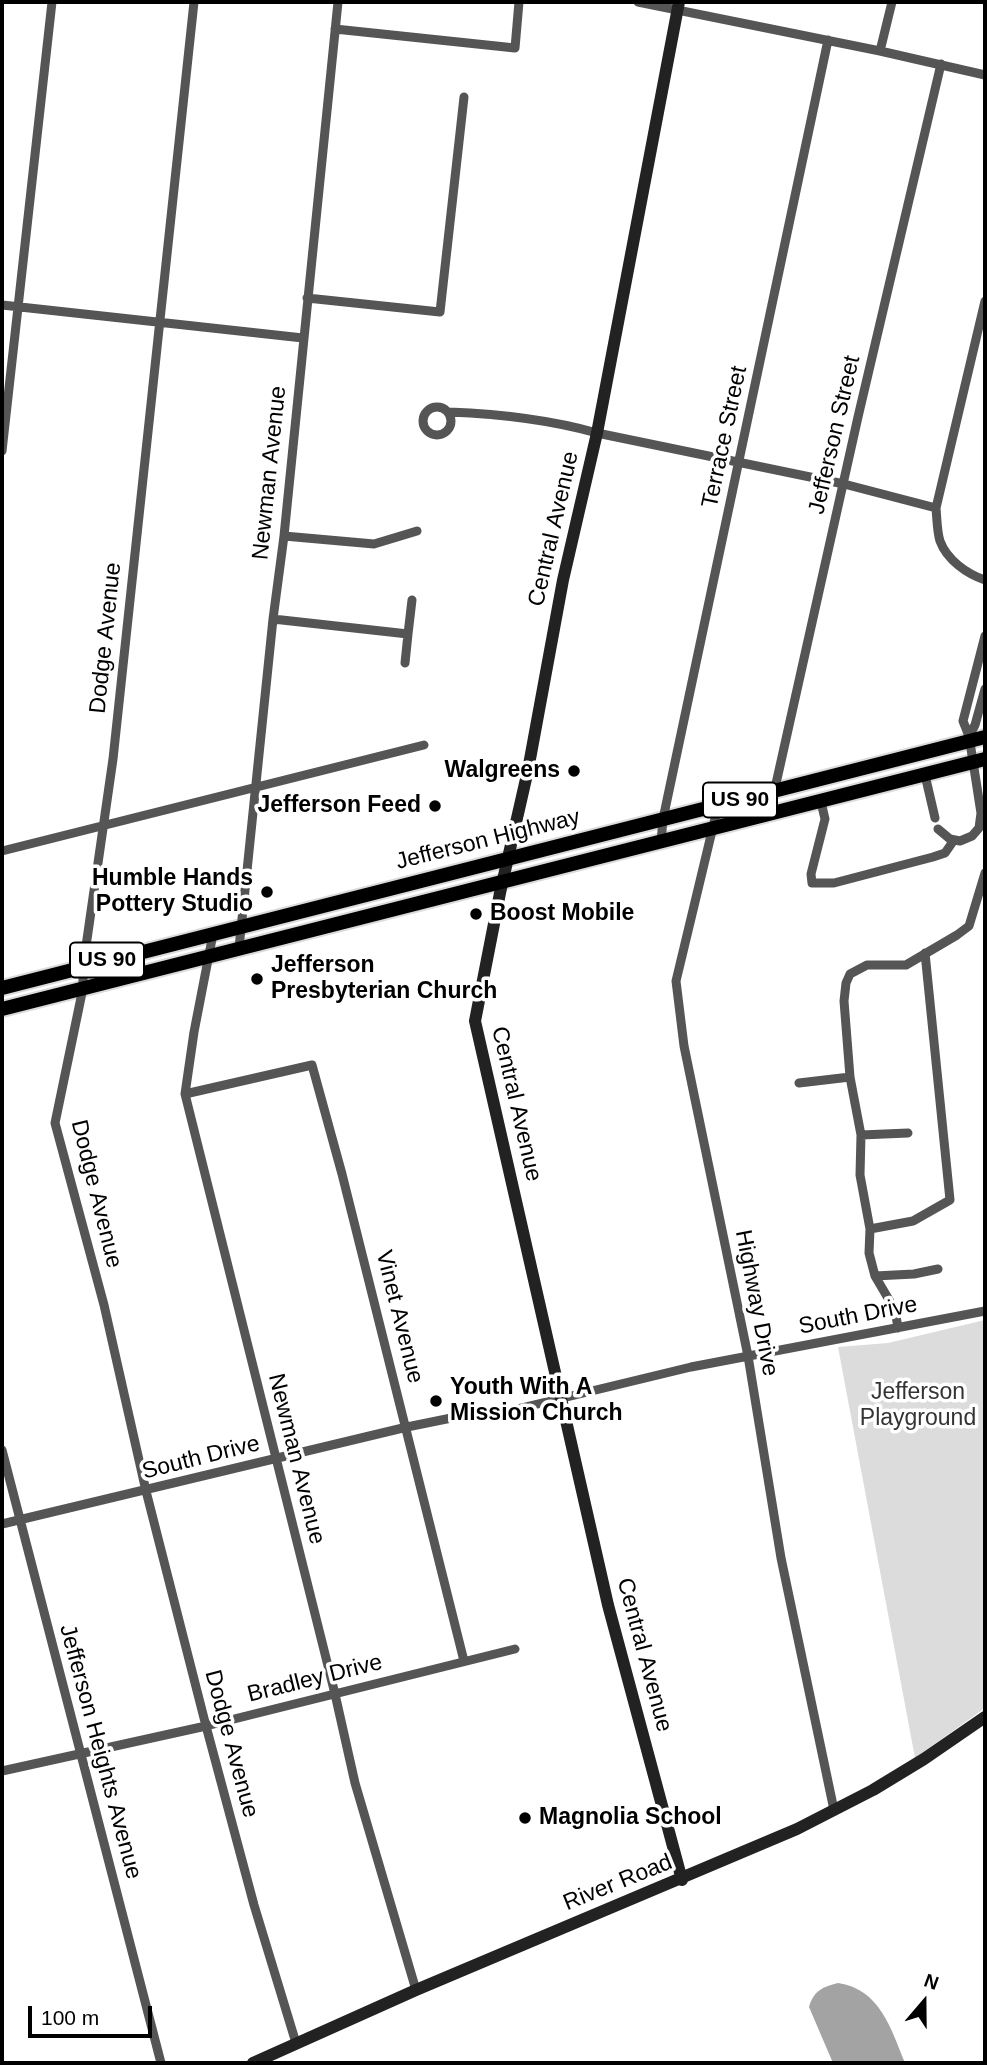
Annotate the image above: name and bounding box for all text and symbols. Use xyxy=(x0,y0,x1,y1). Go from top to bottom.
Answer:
street label: Jefferson Street xyxy=(803,353,867,517)
street label: Terrace Street xyxy=(696,363,754,511)
street label: Newman Avenue xyxy=(247,385,293,561)
street label: Central Avenue xyxy=(523,449,585,609)
street label: Dodge Avenue xyxy=(84,561,128,715)
place label: Walgreens xyxy=(445,757,560,785)
marker: Walgreens xyxy=(566,763,582,779)
road number: US 90 xyxy=(703,782,777,818)
place label: Jefferson Feed xyxy=(257,792,421,820)
marker: Jefferson Feed xyxy=(427,798,443,814)
street label: Jefferson Highway xyxy=(393,804,583,876)
place label: Humble Hands Pottery Studio xyxy=(92,865,253,919)
marker: Humble Hands Pottery Studio xyxy=(259,884,275,900)
place label: Boost Mobile xyxy=(490,900,634,928)
marker: Boost Mobile xyxy=(468,906,484,922)
road number: US 90 xyxy=(70,942,144,978)
place label: Jefferson Presbyterian Church xyxy=(271,952,497,1006)
marker: Jefferson Presbyterian Church xyxy=(249,971,265,987)
street label: Central Avenue xyxy=(485,1024,547,1184)
street label: Dodge Avenue xyxy=(64,1117,128,1271)
street label: Highway Drive xyxy=(728,1228,784,1378)
street label: Vinet Avenue xyxy=(369,1248,429,1386)
street label: South Drive xyxy=(796,1291,920,1341)
street label: Newman Avenue xyxy=(261,1371,331,1547)
place label: Youth With A Mission Church xyxy=(450,1374,623,1428)
park label: Jefferson Playground xyxy=(860,1379,976,1433)
marker: Youth With A Mission Church xyxy=(428,1393,444,1409)
street label: South Drive xyxy=(139,1430,263,1486)
street label: Central Avenue xyxy=(610,1575,678,1735)
street label: Jefferson Heights Avenue xyxy=(53,1622,147,1882)
street label: Bradley Drive xyxy=(245,1649,385,1709)
street label: Dodge Avenue xyxy=(198,1667,264,1821)
place label: Magnolia School xyxy=(539,1804,722,1832)
marker: Magnolia School xyxy=(517,1810,533,1826)
street label: River Road xyxy=(559,1849,677,1917)
north arrow xyxy=(889,1967,959,2037)
text: N xyxy=(921,1970,941,1994)
scale bar xyxy=(32,1992,156,2036)
text: 100 m xyxy=(41,2006,99,2029)

